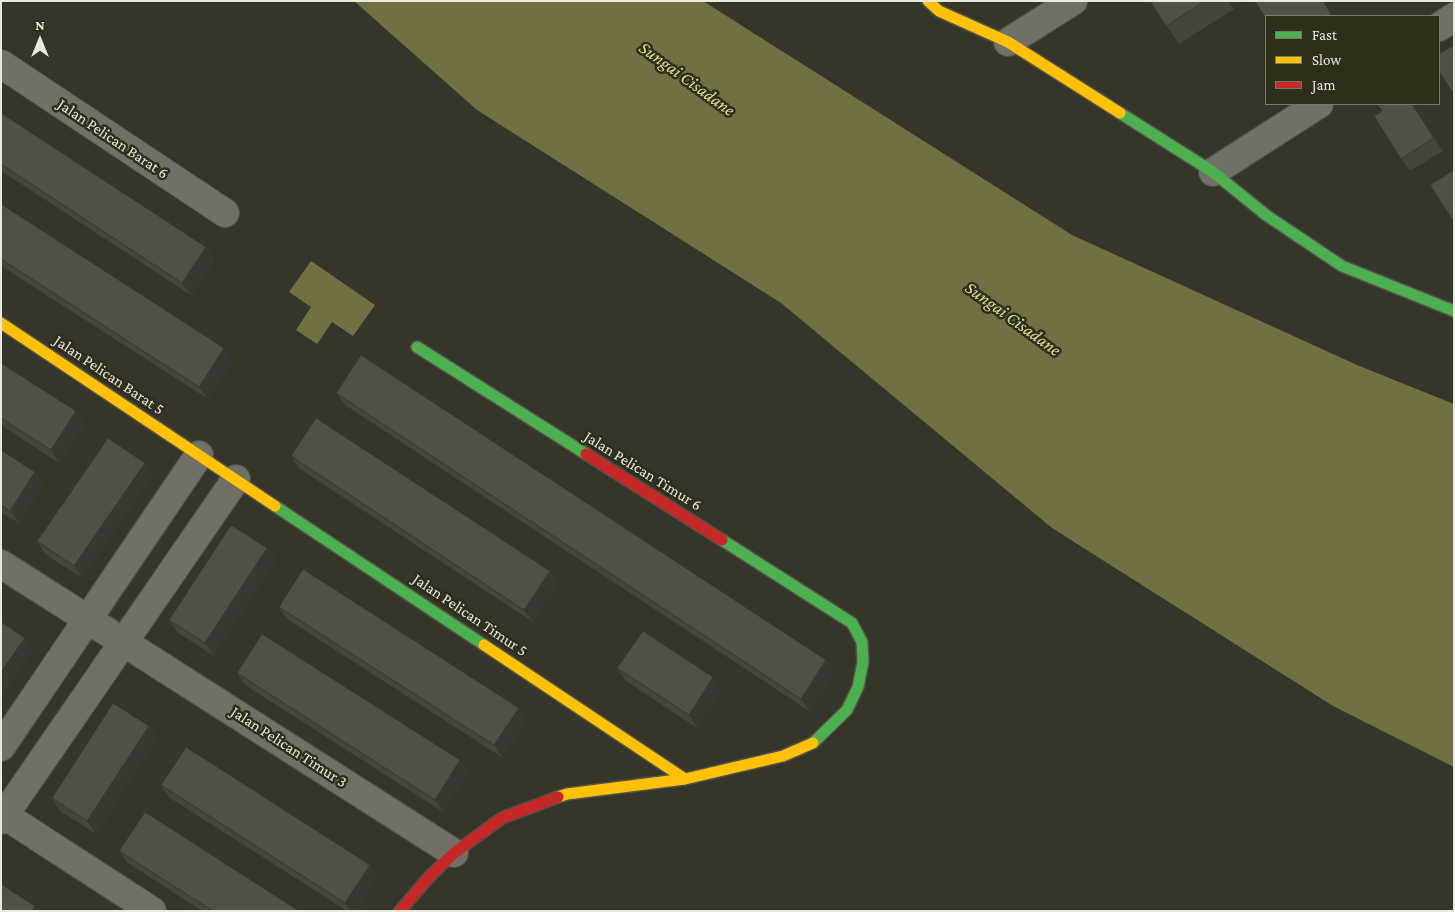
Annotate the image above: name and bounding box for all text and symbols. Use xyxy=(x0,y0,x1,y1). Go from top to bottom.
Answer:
north arrow xyxy=(15,15,65,65)
legend xyxy=(1265,15,1440,105)
text: N xyxy=(35,17,45,33)
text: Fast xyxy=(1312,27,1337,43)
water label: Sungai Cisadane xyxy=(635,37,739,121)
text: Slow xyxy=(1312,52,1341,68)
text: Jam xyxy=(1312,77,1335,93)
street label: Jalan Pelican Barat 6 xyxy=(54,95,172,183)
water label: Sungai Cisadane xyxy=(961,277,1065,361)
street label: Jalan Pelican Barat 5 xyxy=(50,331,168,419)
street label: Jalan Pelican Timur 6 xyxy=(581,427,705,515)
street label: Jalan Pelican Timur 5 xyxy=(409,569,531,661)
street label: Jalan Pelican Timur 3 xyxy=(227,702,351,792)

